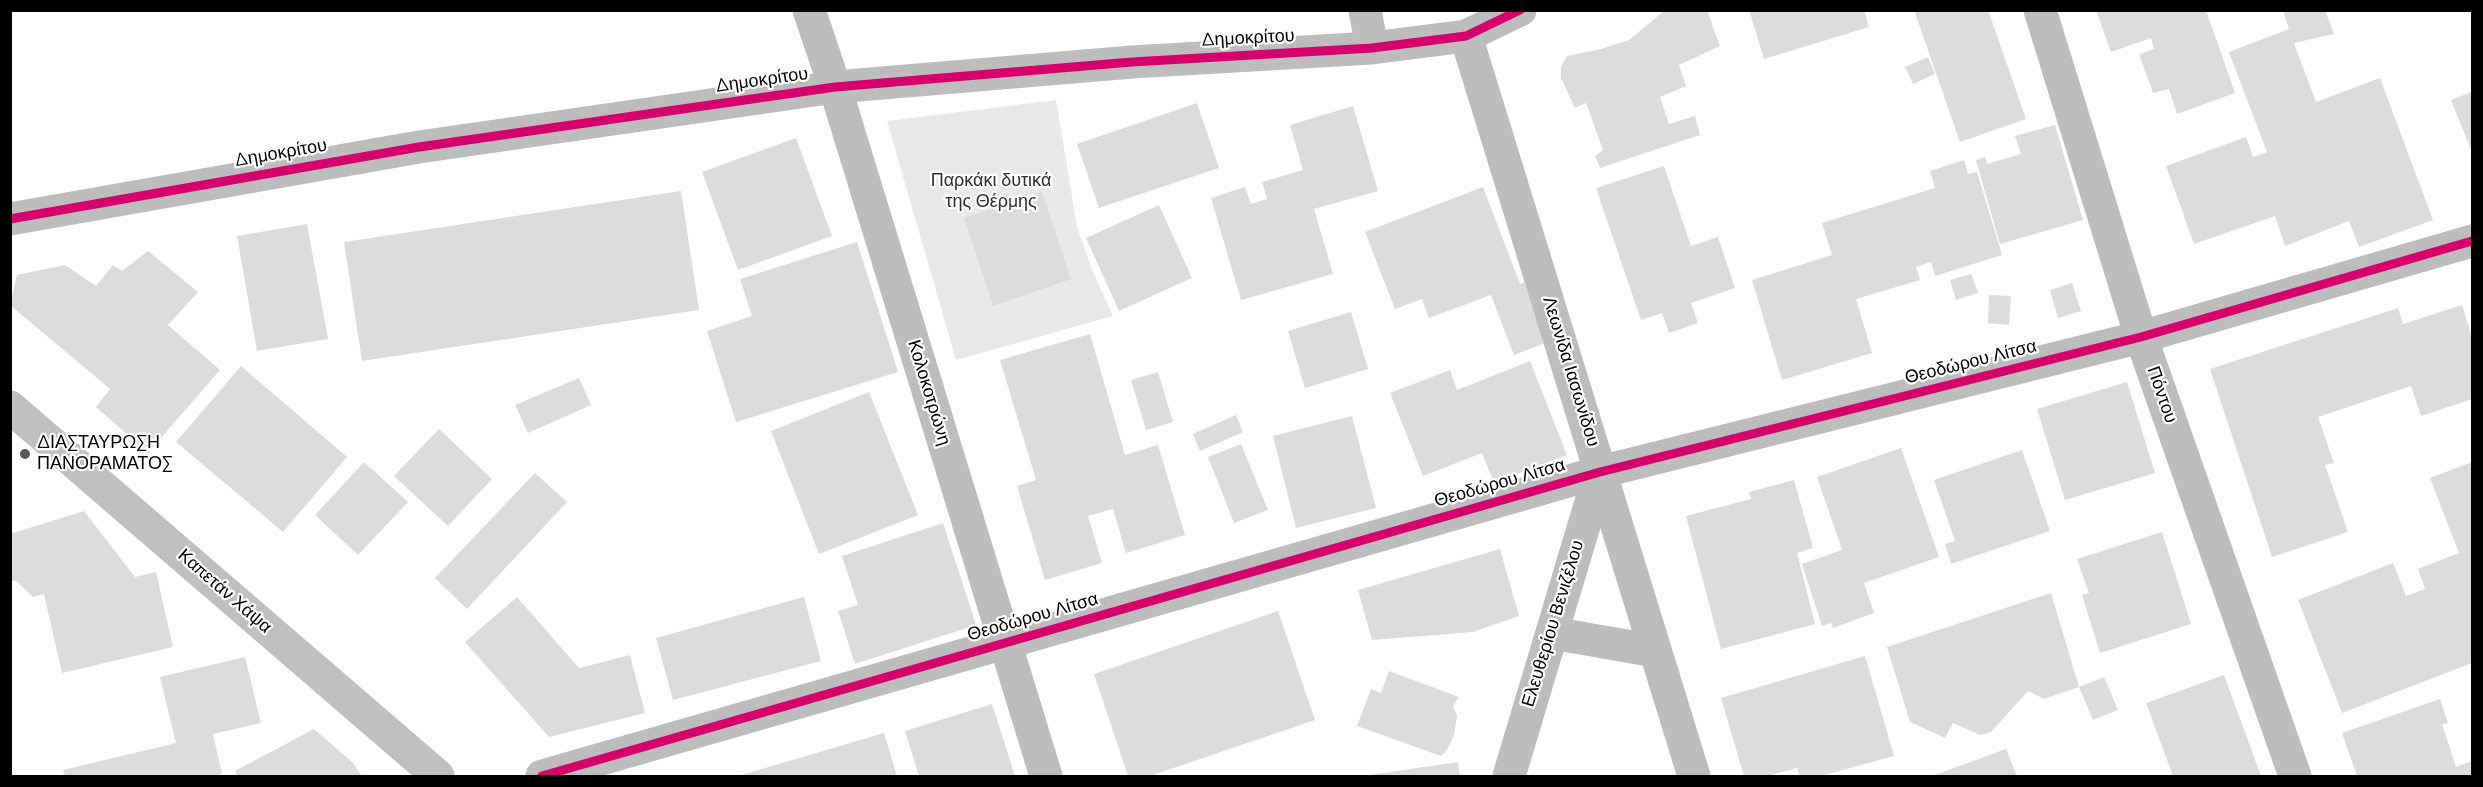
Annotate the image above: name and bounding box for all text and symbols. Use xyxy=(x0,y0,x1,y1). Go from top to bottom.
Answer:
street label: Δημοκρίτου xyxy=(1201,26,1295,52)
street label: Δημοκρίτου xyxy=(714,64,810,98)
street label: Δημοκρίτου xyxy=(233,135,329,173)
park label: Παρκάκι δυτικά της Θέρμης xyxy=(931,171,1051,213)
street label: Λεωνίδα Ιασωνίδου xyxy=(1537,294,1603,450)
street label: Θεοδώρου Λίτσα xyxy=(1903,336,2039,390)
street label: Κολοκοτρώνη xyxy=(902,338,954,448)
street label: Πόντου xyxy=(2141,364,2181,426)
place label: ΔΙΑΣΤΑΥΡΩΣΗ ΠΑΝΟΡΑΜΑΤΟΣ xyxy=(37,433,173,476)
marker: ΔΙΑΣΤΑΥΡΩΣΗ ΠΑΝΟΡΑΜΑΤΟΣ xyxy=(18,447,32,461)
street label: Θεοδώρου Λίτσα xyxy=(1432,455,1568,513)
street label: Ελευθερίου Βενιζέλου xyxy=(1518,538,1590,710)
street label: Καπετάν Χάψα xyxy=(173,545,275,639)
street label: Θεοδώρου Λίτσα xyxy=(965,589,1101,647)

